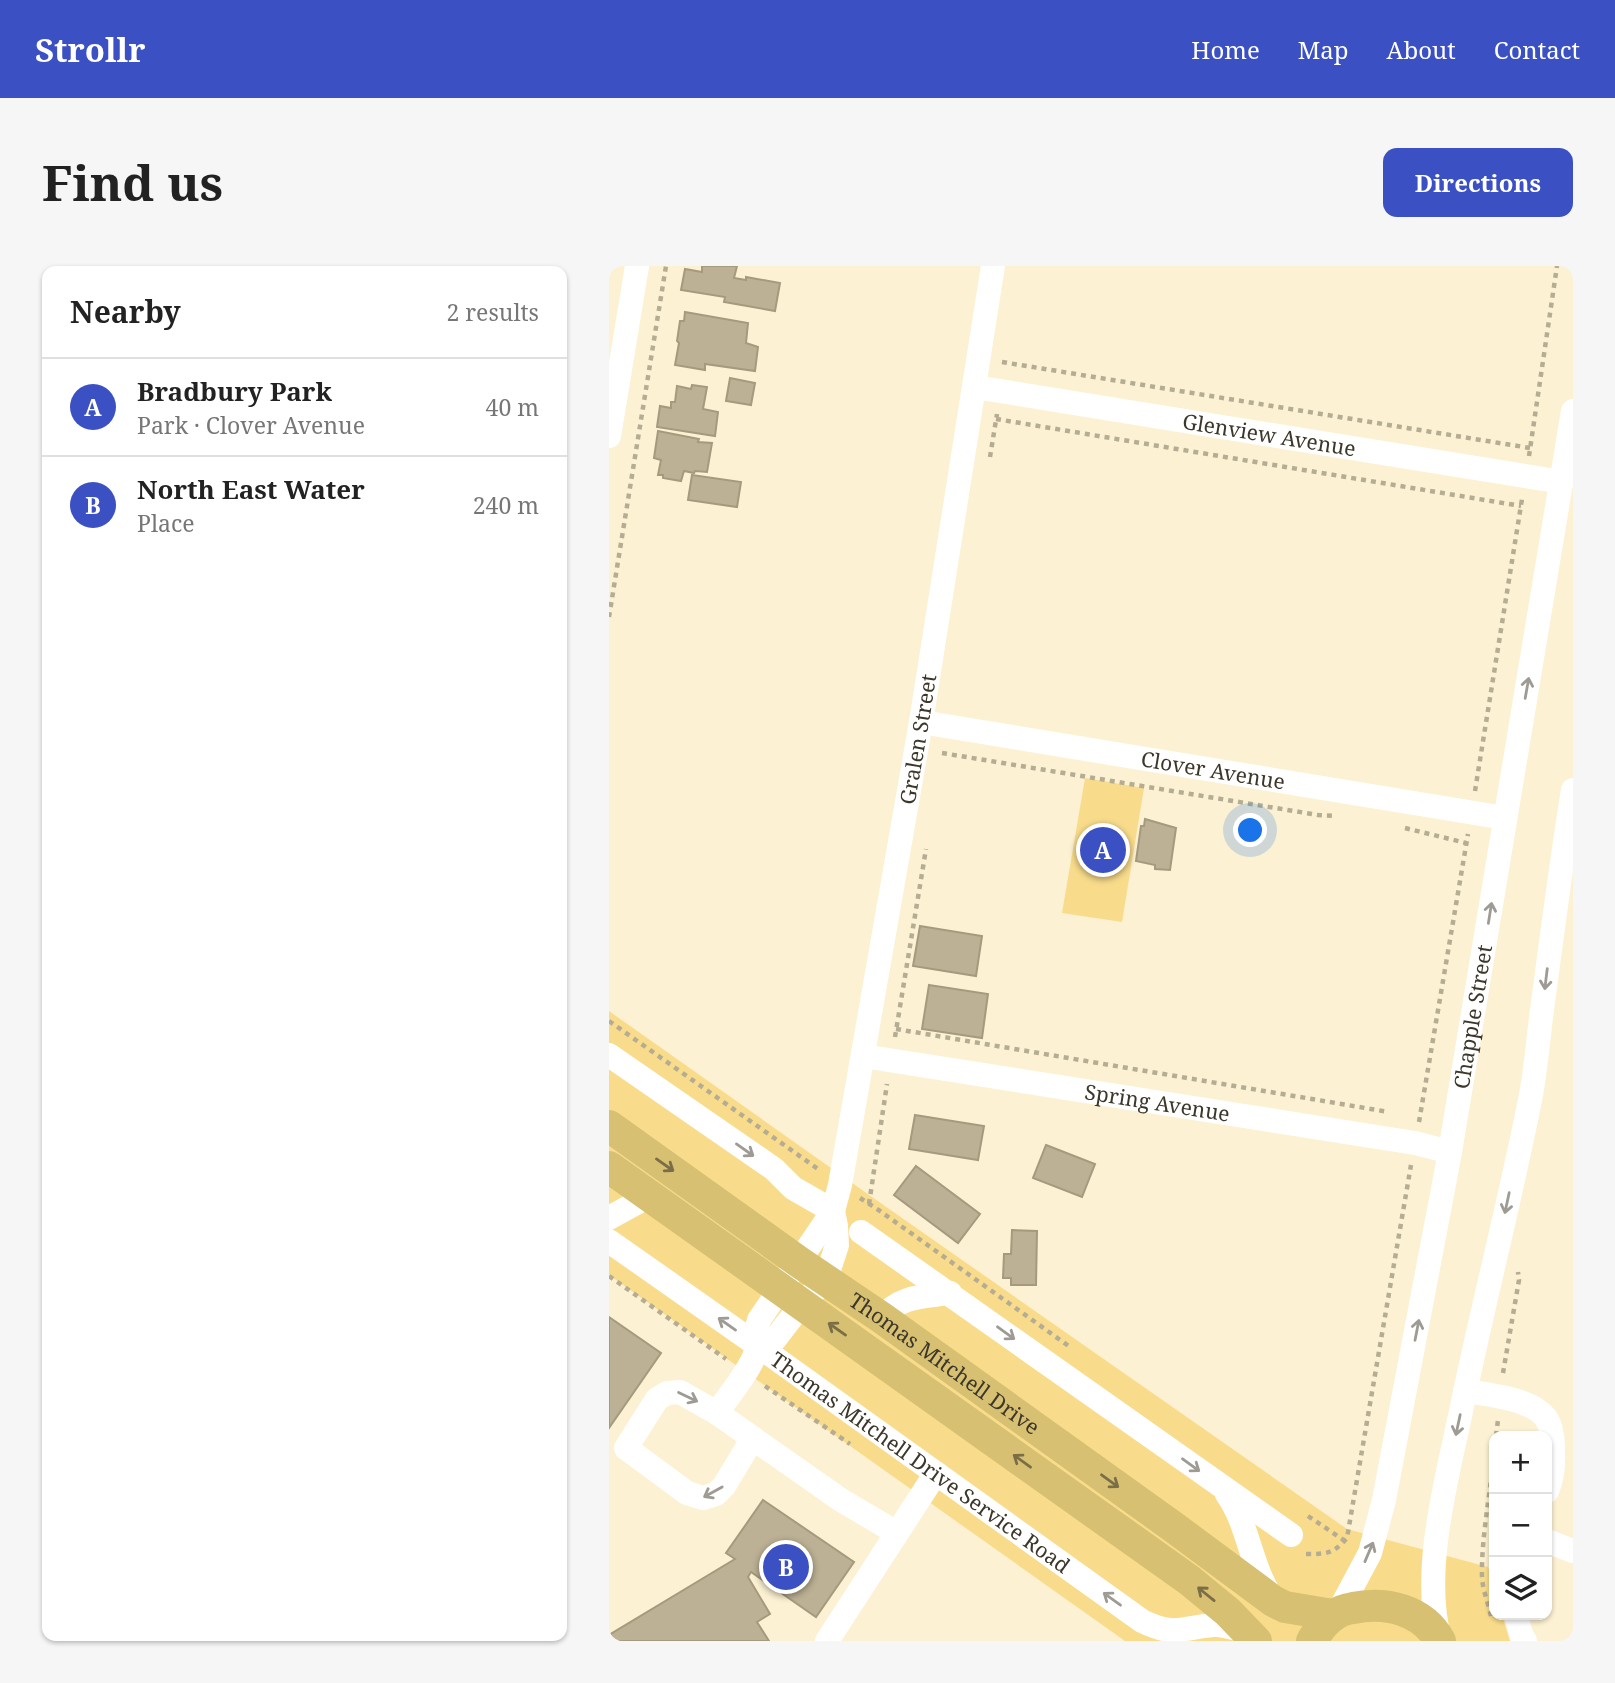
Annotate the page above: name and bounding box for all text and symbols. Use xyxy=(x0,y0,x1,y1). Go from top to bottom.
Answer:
text: Strollr xyxy=(35,27,145,72)
text: Home xyxy=(1191,33,1260,66)
text: Map xyxy=(1298,33,1349,66)
text: About xyxy=(1387,33,1456,66)
text: Contact xyxy=(1494,33,1580,66)
button: Directions xyxy=(1383,148,1573,217)
text: Find us xyxy=(42,149,223,215)
text: Nearby xyxy=(70,291,181,332)
text: 2 results xyxy=(446,296,539,328)
text: Bradbury Park xyxy=(137,373,332,409)
text: A xyxy=(84,391,102,423)
text: 40 m xyxy=(486,391,539,423)
street label: Glenview Avenue xyxy=(1180,407,1358,462)
text: Park · Clover Avenue xyxy=(137,409,365,441)
text: North East Water xyxy=(137,471,365,507)
text: B xyxy=(85,489,101,521)
text: 240 m xyxy=(473,489,539,521)
text: Place xyxy=(137,507,195,539)
street label: Gralen Street xyxy=(893,672,942,806)
one-way arrow xyxy=(1521,677,1534,700)
street label: Clover Avenue xyxy=(1139,744,1287,796)
your location xyxy=(1233,813,1267,847)
pin: A xyxy=(1080,824,1126,876)
one-way arrow xyxy=(1484,902,1497,925)
street label: Chapple Street xyxy=(1447,943,1498,1091)
one-way arrow xyxy=(1539,967,1552,990)
street label: Spring Avenue xyxy=(1083,1077,1232,1128)
one-way arrow xyxy=(735,1143,754,1157)
one-way arrow xyxy=(655,1158,674,1172)
one-way arrow xyxy=(1499,1191,1513,1214)
street label: Thomas Mitchell Drive xyxy=(844,1286,1045,1441)
one-way arrow xyxy=(718,1317,737,1331)
one-way arrow xyxy=(1410,1319,1424,1342)
one-way arrow xyxy=(828,1321,847,1336)
one-way arrow xyxy=(996,1326,1015,1340)
street label: Thomas Mitchell Drive Service Road xyxy=(765,1345,1076,1579)
one-way arrow xyxy=(678,1391,698,1405)
one-way arrow xyxy=(1450,1413,1464,1436)
map controls xyxy=(1489,1431,1552,1620)
button: + xyxy=(1489,1431,1552,1494)
one-way arrow xyxy=(1013,1454,1032,1468)
one-way arrow xyxy=(1181,1458,1200,1472)
one-way arrow xyxy=(1100,1474,1119,1488)
one-way arrow xyxy=(704,1485,724,1499)
button: − xyxy=(1489,1494,1552,1557)
pin: B xyxy=(763,1541,809,1593)
one-way arrow xyxy=(1364,1542,1377,1563)
button: layers xyxy=(1489,1557,1552,1620)
one-way arrow xyxy=(1198,1586,1216,1602)
one-way arrow xyxy=(1103,1592,1122,1606)

